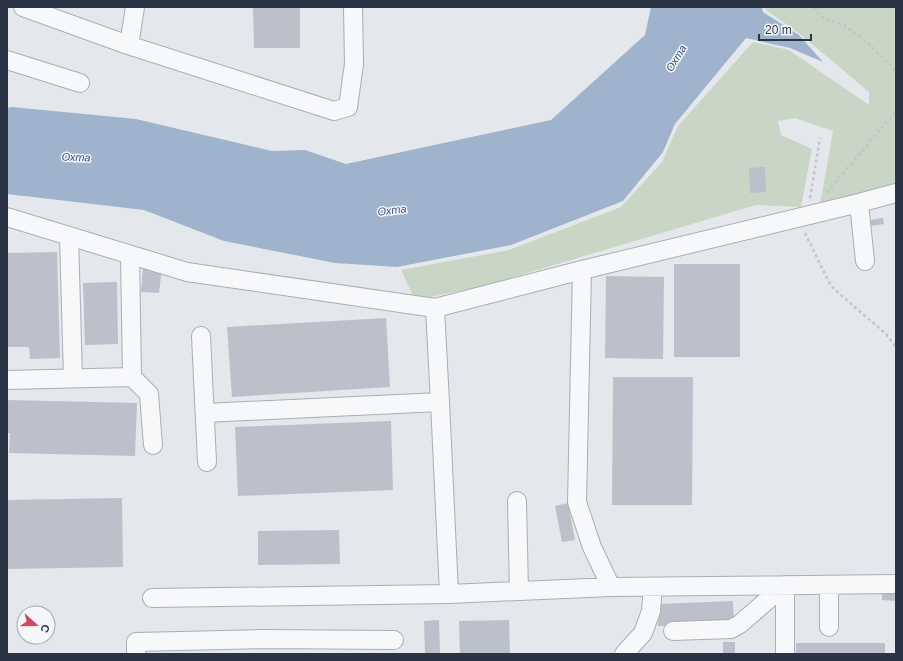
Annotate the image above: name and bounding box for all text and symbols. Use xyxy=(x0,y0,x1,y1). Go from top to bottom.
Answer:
scale bar xyxy=(759,16,811,42)
text: 20 m xyxy=(765,23,792,37)
water label: Охта xyxy=(663,43,689,73)
water label: Охта xyxy=(61,150,91,164)
water label: Охта xyxy=(377,202,407,218)
north arrow xyxy=(16,605,56,645)
text: С xyxy=(38,623,52,634)

